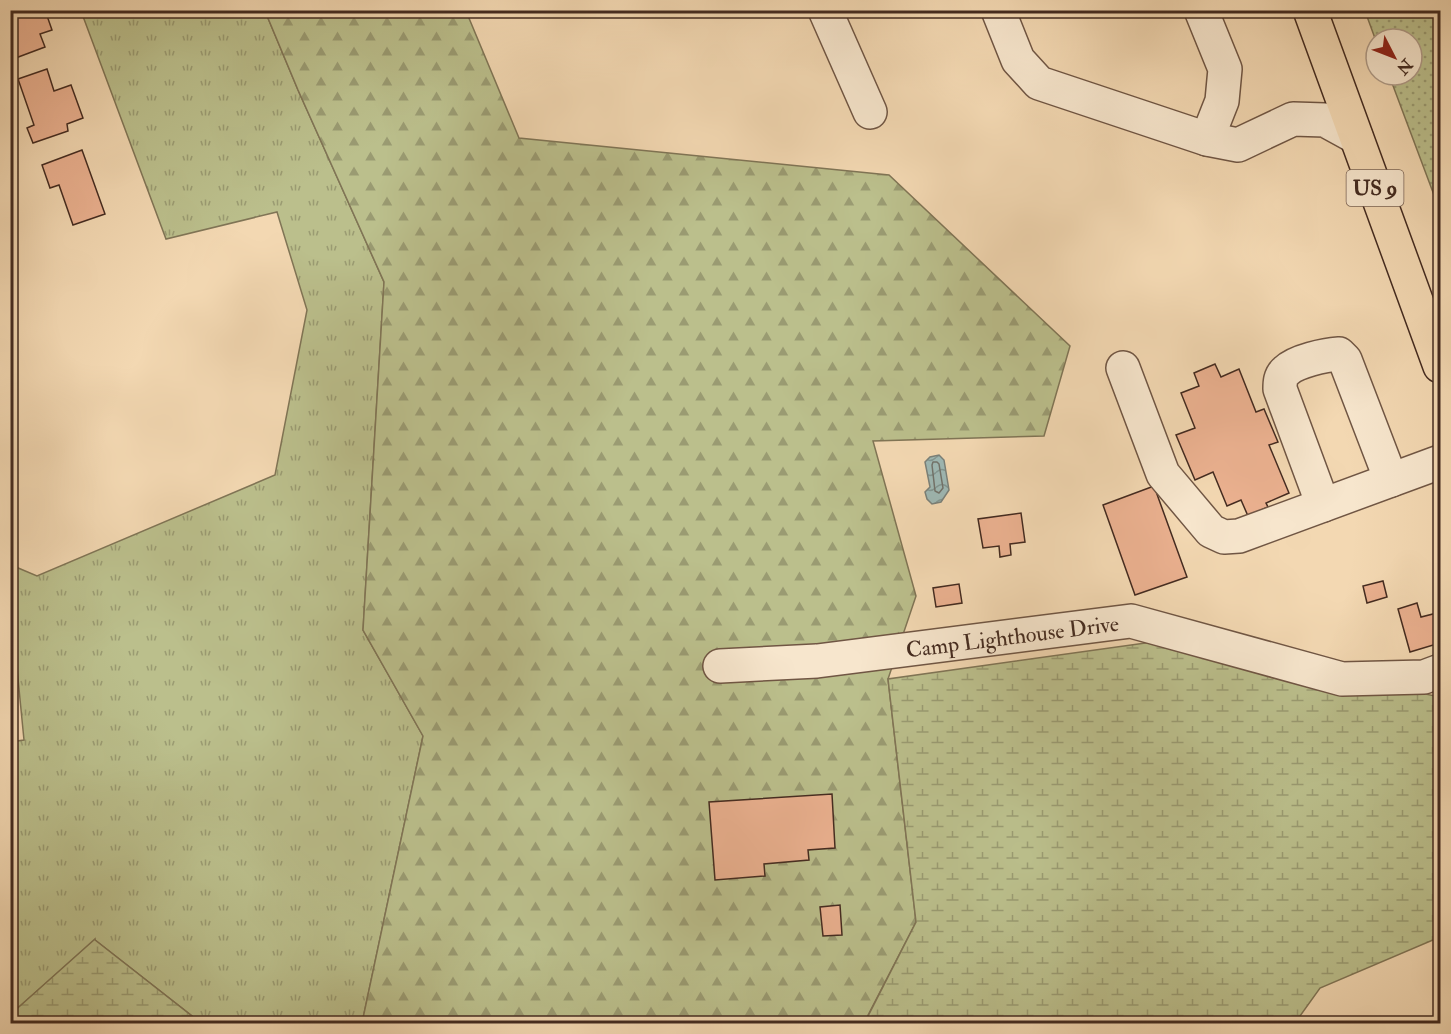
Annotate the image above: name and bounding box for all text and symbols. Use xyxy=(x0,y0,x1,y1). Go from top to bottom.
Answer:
north arrow xyxy=(1364,27,1424,87)
text: N xyxy=(1392,54,1417,79)
road number: US 9 xyxy=(1346,170,1404,206)
street label: Camp Lighthouse Drive xyxy=(904,610,1121,665)

